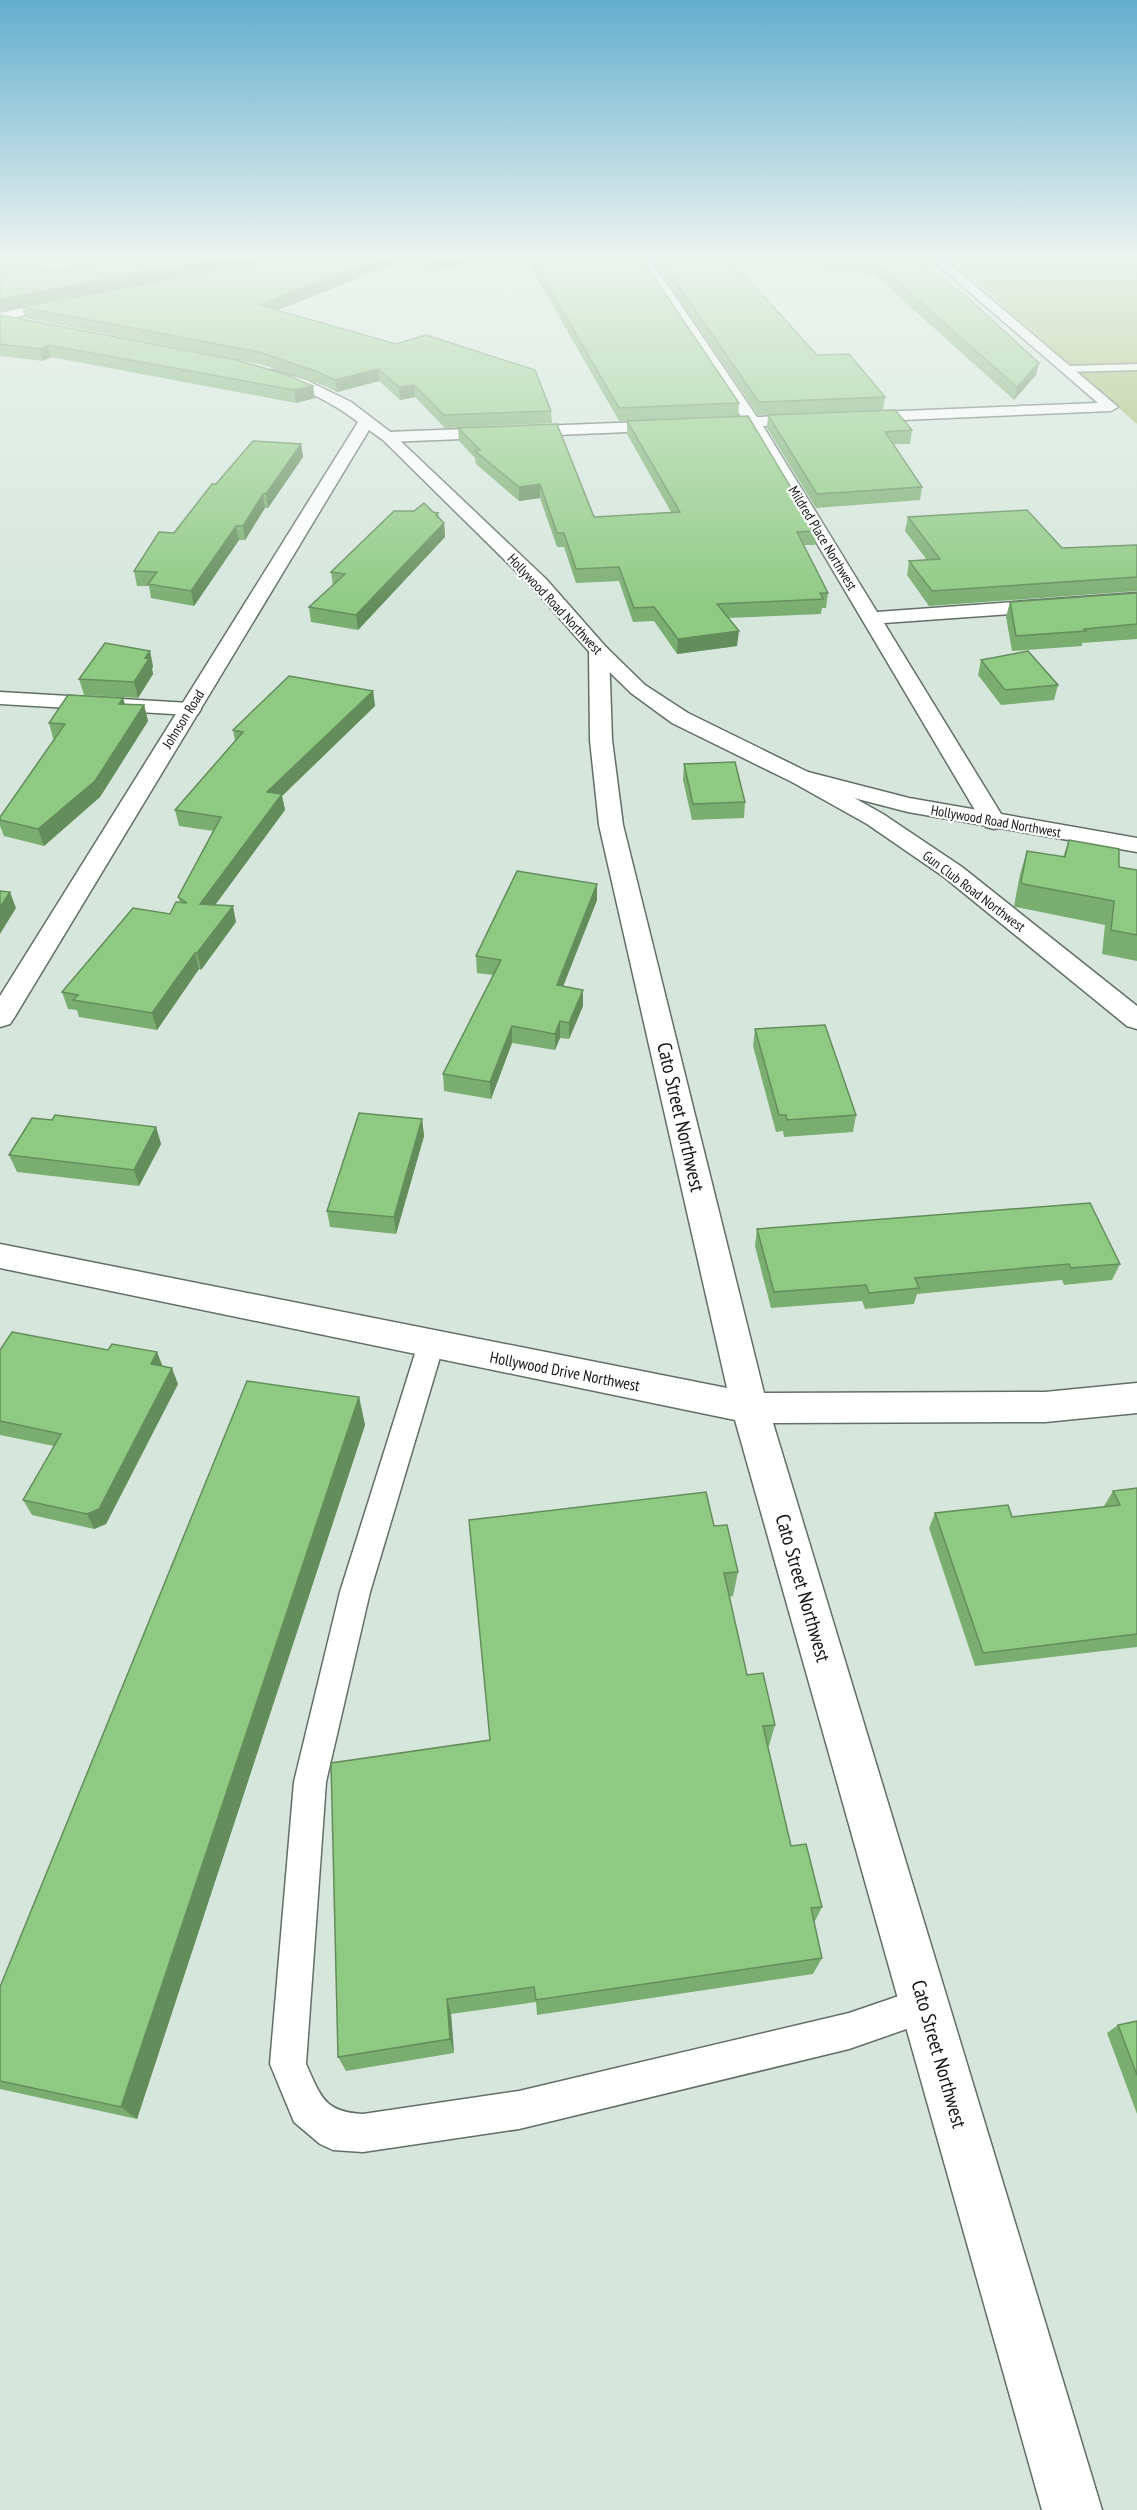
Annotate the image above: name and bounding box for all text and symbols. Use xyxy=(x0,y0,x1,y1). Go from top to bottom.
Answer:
street label: Mildred Place Northwest xyxy=(785,482,861,594)
street label: Hollywood Road Northwest xyxy=(503,550,607,658)
street label: Johnson Road xyxy=(157,686,208,752)
street label: Hollywood Road Northwest xyxy=(930,801,1063,841)
street label: Gun Club Road Northwest xyxy=(919,847,1029,936)
street label: Cato Street Northwest xyxy=(651,1040,711,1195)
street label: Hollywood Drive Northwest xyxy=(488,1347,642,1395)
street label: Cato Street Northwest xyxy=(769,1511,837,1665)
street label: Cato Street Northwest xyxy=(905,1977,973,2131)

